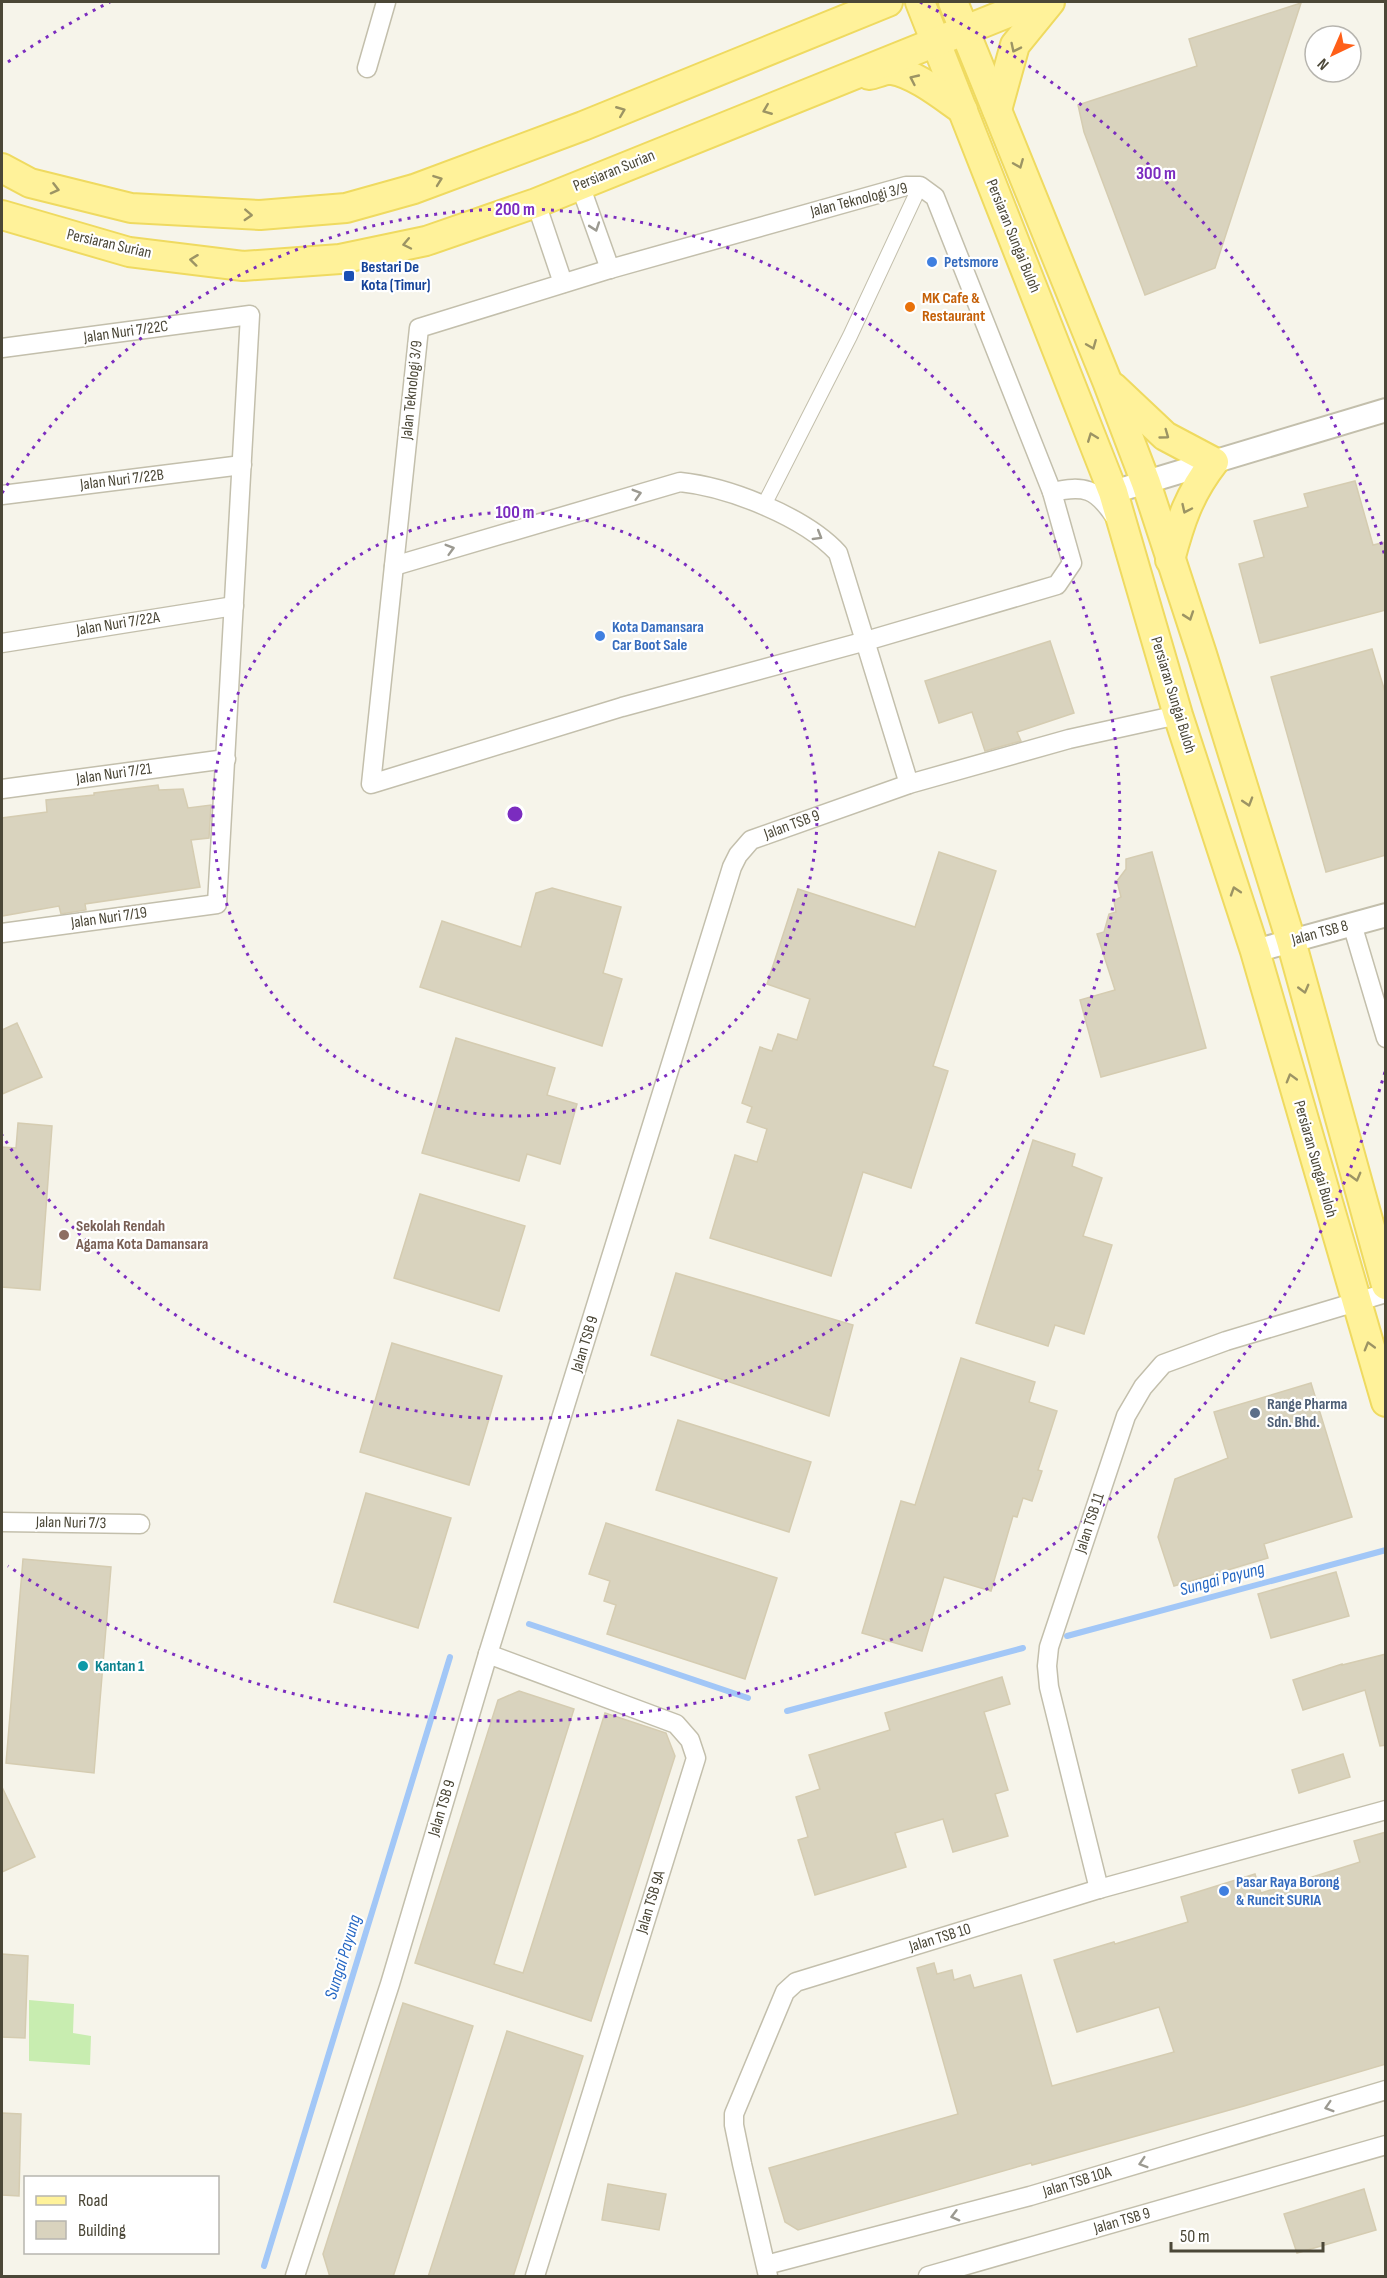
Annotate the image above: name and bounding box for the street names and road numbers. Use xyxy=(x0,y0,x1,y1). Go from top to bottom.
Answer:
street label: Persiaran Surian xyxy=(570,146,658,196)
street label: Persiaran Sungai Buloh xyxy=(982,176,1044,296)
street label: Jalan Teknologi 3/9 xyxy=(808,179,910,221)
street label: Persiaran Surian xyxy=(65,225,153,263)
street label: Jalan Nuri 7/22C xyxy=(82,317,170,347)
street label: Jalan Teknologi 3/9 xyxy=(397,340,427,441)
street label: Jalan Nuri 7/22B xyxy=(78,465,165,495)
street label: Jalan Nuri 7/22A xyxy=(74,608,161,640)
street label: Persiaran Sungai Buloh xyxy=(1146,634,1200,756)
street label: Jalan Nuri 7/21 xyxy=(74,759,153,789)
street label: Jalan TSB 9 xyxy=(761,806,822,844)
street label: Jalan Nuri 7/19 xyxy=(69,903,148,933)
street label: Jalan TSB 8 xyxy=(1289,916,1350,950)
street label: Persiaran Sungai Buloh xyxy=(1289,1098,1341,1220)
street label: Jalan TSB 9 xyxy=(567,1314,603,1375)
street label: Jalan TSB 11 xyxy=(1071,1490,1109,1556)
street label: Jalan Nuri 7/3 xyxy=(35,1513,106,1533)
street label: Jalan TSB 9 xyxy=(424,1778,460,1839)
street label: Jalan TSB 9A xyxy=(632,1868,670,1937)
street label: Jalan TSB 10 xyxy=(906,1920,973,1957)
street label: Jalan TSB 10A xyxy=(1040,2163,1114,2202)
street label: Jalan TSB 9 xyxy=(1091,2204,1152,2238)

